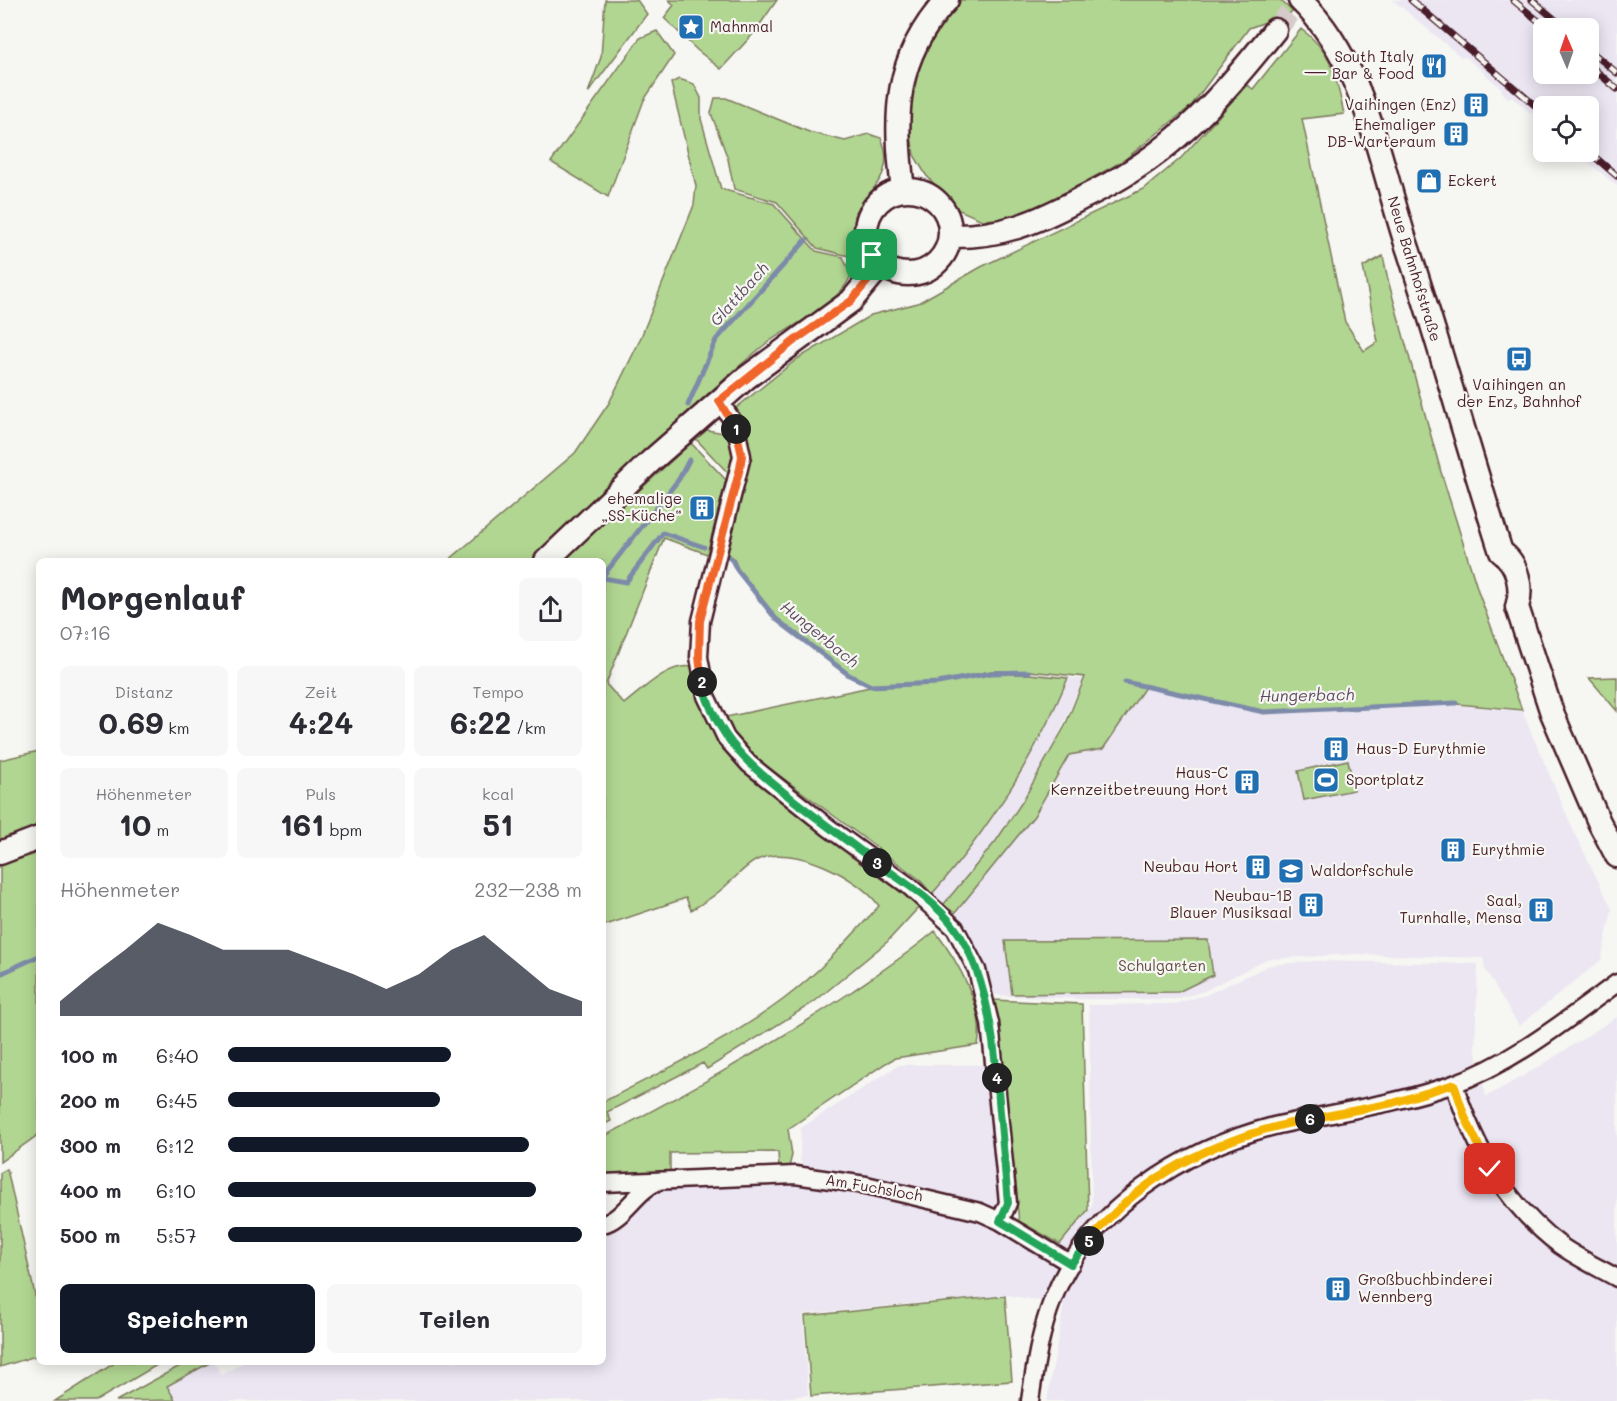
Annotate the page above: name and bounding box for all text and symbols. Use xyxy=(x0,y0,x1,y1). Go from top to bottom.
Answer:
place icon: Mahnmal xyxy=(676,12,706,42)
place label: Mahnmal xyxy=(710,16,773,36)
north arrow xyxy=(1533,18,1599,84)
map controls xyxy=(1533,18,1599,162)
place label: South Italy — Bar & Food xyxy=(1304,46,1414,83)
restaurant icon: South Italy — Bar & Food xyxy=(1419,51,1449,81)
building icon: Vaihingen (Enz) xyxy=(1461,90,1491,120)
place label: Vaihingen (Enz) xyxy=(1345,94,1456,114)
button: locate xyxy=(1533,96,1599,162)
place label: Ehemaliger DB-Warteraum xyxy=(1327,114,1436,151)
building icon: Ehemaliger DB-Warteraum xyxy=(1441,119,1471,149)
shop icon: Eckert xyxy=(1414,166,1444,196)
place label: Eckert xyxy=(1448,170,1497,190)
street label: Neue Bahnhofstraße xyxy=(1383,194,1447,344)
pin xyxy=(846,229,897,280)
icon: arrive xyxy=(855,238,888,271)
water label: Glattbach xyxy=(705,257,773,330)
bus stop icon: Vaihingen an der Enz, Bahnhof xyxy=(1504,344,1534,374)
place label: Vaihingen an der Enz, Bahnhof xyxy=(1457,374,1582,411)
pin: 1 xyxy=(721,414,751,444)
text: 1 xyxy=(732,418,740,439)
place label: ehemalige „SS-Küche“ xyxy=(601,488,682,525)
building icon: ehemalige „SS-Küche“ xyxy=(687,493,717,523)
text: Morgenlauf xyxy=(60,575,244,618)
button: share xyxy=(519,578,582,641)
water label: Hungerbach xyxy=(777,596,864,672)
text: 07:16 xyxy=(60,619,111,645)
pin: 2 xyxy=(687,667,717,697)
text: 2 xyxy=(698,671,706,692)
text: Distanz xyxy=(115,681,173,702)
text: Zeit xyxy=(305,681,337,702)
text: Tempo xyxy=(473,681,523,702)
water label: Hungerbach xyxy=(1259,683,1355,706)
text: 0.69 xyxy=(98,702,163,742)
text: 4:24 xyxy=(289,702,353,742)
text: 6:22 xyxy=(450,702,511,742)
text: km xyxy=(163,717,190,738)
text: /km xyxy=(511,717,546,738)
building icon: Haus-D Eurythmie xyxy=(1321,734,1351,764)
place label: Haus-D Eurythmie xyxy=(1356,738,1486,758)
place label: Haus-C Kernzeitbetreuung Hort xyxy=(1051,762,1228,799)
sports icon: Sportplatz xyxy=(1311,765,1341,795)
building icon: Haus-C Kernzeitbetreuung Hort xyxy=(1232,767,1262,797)
place label: Sportplatz xyxy=(1346,769,1424,789)
text: Höhenmeter xyxy=(96,783,192,804)
text: Puls xyxy=(306,783,336,804)
text: kcal xyxy=(482,783,514,804)
text: 10 xyxy=(119,804,151,844)
text: 161 xyxy=(280,804,324,844)
text: 51 xyxy=(483,804,513,844)
text: m xyxy=(151,819,169,840)
text: bpm xyxy=(324,819,362,840)
building icon: Eurythmie xyxy=(1438,835,1468,865)
place label: Eurythmie xyxy=(1472,839,1545,859)
pin: 3 xyxy=(862,848,892,878)
text: 3 xyxy=(872,852,882,873)
building icon: Neubau Hort xyxy=(1243,852,1273,882)
place label: Neubau Hort xyxy=(1144,856,1238,876)
school or university icon: Waldorfschule xyxy=(1276,856,1306,886)
place label: Waldorfschule xyxy=(1310,860,1414,880)
text: Höhenmeter xyxy=(60,876,180,902)
text: 232–238 m xyxy=(474,876,582,902)
place label: Neubau-1B Blauer Musiksaal xyxy=(1170,885,1292,922)
building icon: Neubau-1B Blauer Musiksaal xyxy=(1296,890,1326,920)
place label: Saal, Turnhalle, Mensa xyxy=(1399,890,1522,927)
building icon: Saal, Turnhalle, Mensa xyxy=(1526,895,1556,925)
park label: Schulgarten xyxy=(1118,955,1206,975)
text: 100 m xyxy=(60,1042,118,1068)
text: 6:40 xyxy=(156,1042,198,1068)
pin: 4 xyxy=(982,1063,1012,1093)
text: 4 xyxy=(992,1067,1002,1088)
text: 200 m xyxy=(60,1087,120,1113)
text: 6:45 xyxy=(156,1087,198,1113)
pin: 6 xyxy=(1295,1104,1325,1134)
text: 6 xyxy=(1305,1108,1315,1129)
text: 300 m xyxy=(60,1132,121,1158)
text: 6:12 xyxy=(156,1132,194,1158)
pin xyxy=(1464,1143,1515,1194)
icon: check xyxy=(1473,1152,1506,1185)
street label: Am Fuchsloch xyxy=(824,1169,924,1205)
text: 400 m xyxy=(60,1177,121,1203)
text: 6:10 xyxy=(156,1177,196,1203)
text: 500 m xyxy=(60,1222,120,1248)
text: 5:57 xyxy=(156,1222,197,1248)
pin: 5 xyxy=(1074,1226,1104,1256)
text: 5 xyxy=(1084,1230,1094,1251)
place label: Großbuchbinderei Wennberg xyxy=(1358,1269,1493,1306)
building icon: Großbuchbinderei Wennberg xyxy=(1323,1274,1353,1304)
button: Speichern xyxy=(60,1284,315,1353)
button: Teilen xyxy=(327,1284,582,1353)

